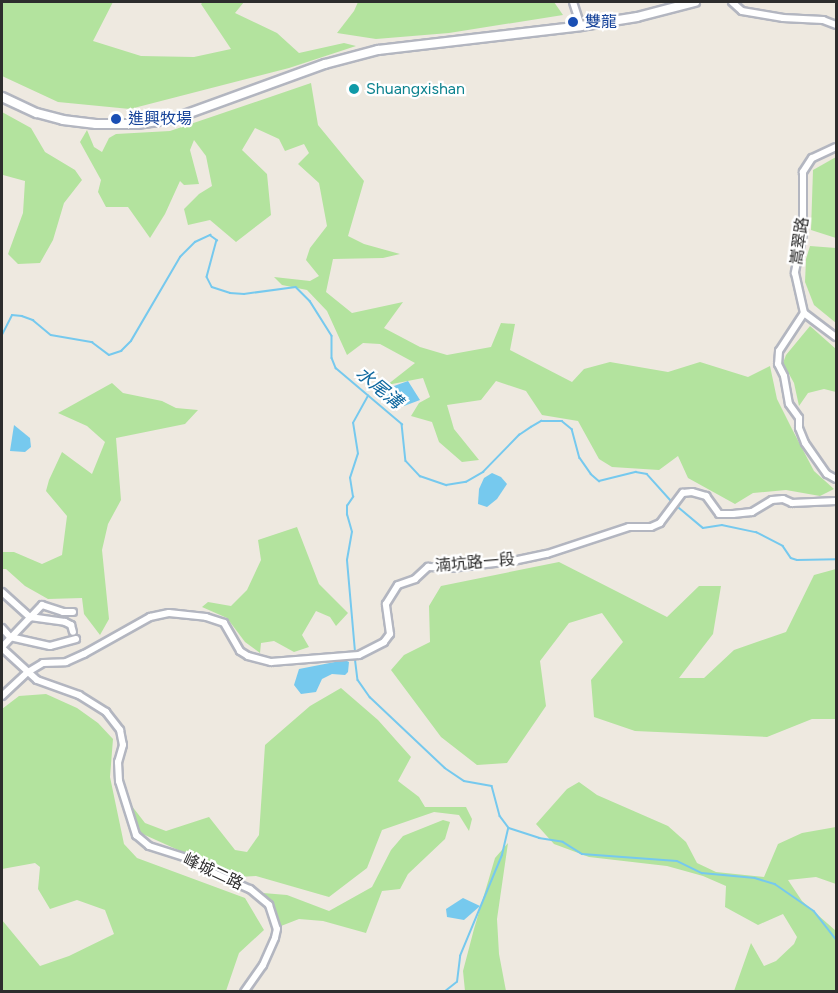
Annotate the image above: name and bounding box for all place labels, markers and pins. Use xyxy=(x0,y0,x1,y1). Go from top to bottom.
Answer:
place label: 雙龍 xyxy=(585,12,617,32)
marker: 雙龍 xyxy=(566,15,580,29)
place label: Shuangxishan xyxy=(366,79,465,99)
marker: Shuangxishan xyxy=(347,82,361,96)
place label: 進興牧場 xyxy=(128,109,192,129)
marker: 進興牧場 xyxy=(109,112,123,126)

